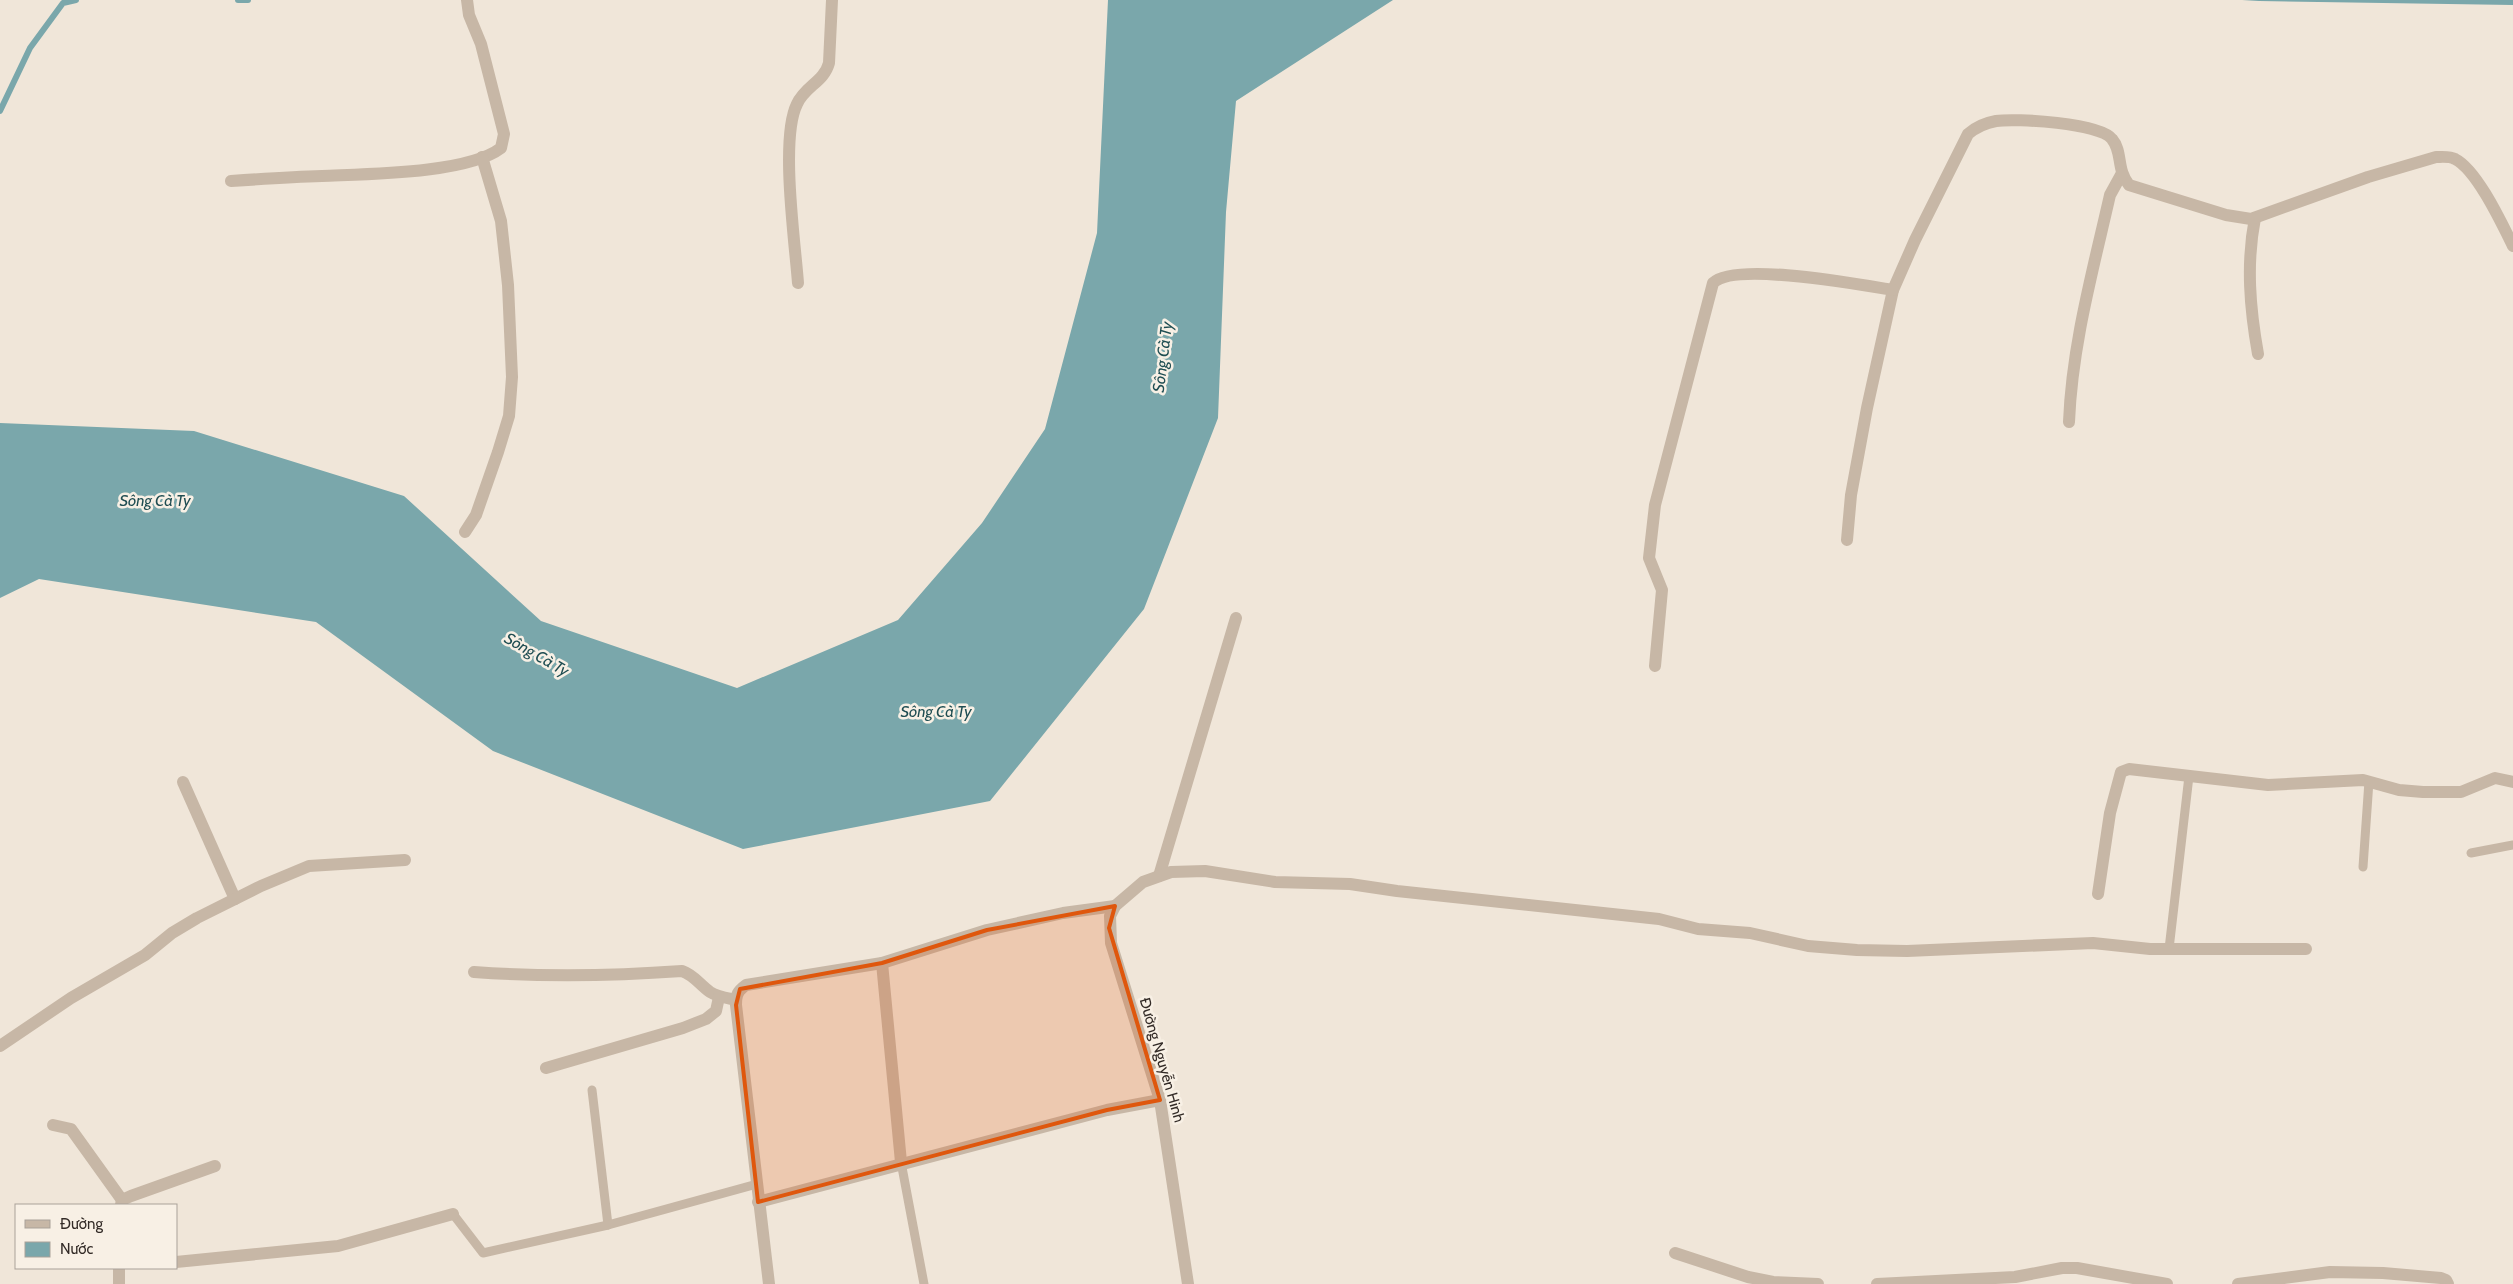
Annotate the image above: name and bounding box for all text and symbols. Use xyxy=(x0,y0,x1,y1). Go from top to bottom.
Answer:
water label: Sông Cà Ty xyxy=(1149,320,1176,394)
water label: Sông Cà Ty xyxy=(119,491,191,510)
water label: Sông Cà Ty xyxy=(501,628,573,681)
water label: Sông Cà Ty xyxy=(900,702,972,721)
street label: Đường Nguyễn Hinh xyxy=(1136,996,1188,1124)
legend xyxy=(15,1204,178,1269)
text: Đường xyxy=(60,1215,103,1233)
text: Nước xyxy=(60,1240,94,1258)

